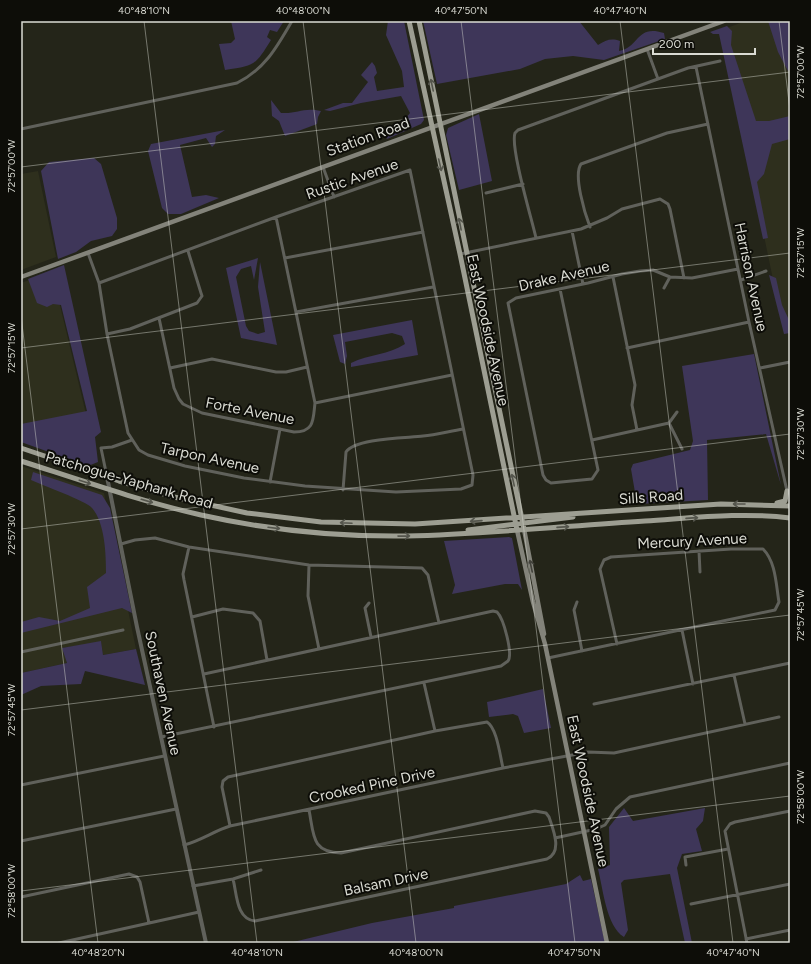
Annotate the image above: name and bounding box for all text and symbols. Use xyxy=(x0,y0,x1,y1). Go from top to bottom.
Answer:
text: 40°48'10"N xyxy=(118,4,170,17)
text: 40°48'00"N xyxy=(276,4,330,17)
text: 40°47'50"N xyxy=(435,4,488,17)
text: 40°47'40"N xyxy=(593,4,647,17)
scale bar xyxy=(653,30,755,56)
text: 200 m xyxy=(659,37,694,51)
text: 72°57'00"W xyxy=(794,45,807,99)
one-way arrow xyxy=(428,79,436,92)
street label: Station Road xyxy=(324,114,412,160)
text: 72°57'00"W xyxy=(5,139,18,193)
street label: Rustic Avenue xyxy=(303,155,401,203)
one-way arrow xyxy=(436,158,444,171)
one-way arrow xyxy=(455,218,463,231)
street label: Harrison Avenue xyxy=(731,221,771,333)
text: 72°57'15"W xyxy=(794,227,807,278)
street label: East Woodside Avenue xyxy=(463,252,513,408)
street label: Drake Avenue xyxy=(517,257,611,295)
text: 72°57'15"W xyxy=(5,322,18,373)
street label: Forte Avenue xyxy=(204,394,296,428)
text: 72°57'30"W xyxy=(794,407,807,460)
street label: Tarpon Avenue xyxy=(159,439,261,477)
street label: Patchogue-Yaphank Road xyxy=(43,447,215,513)
one-way arrow xyxy=(509,474,517,487)
one-way arrow xyxy=(78,479,91,486)
street label: Sills Road xyxy=(618,486,684,508)
one-way arrow xyxy=(140,498,153,505)
one-way arrow xyxy=(733,500,746,508)
text: 72°57'30"W xyxy=(5,502,18,555)
one-way arrow xyxy=(685,514,698,521)
one-way arrow xyxy=(470,517,483,524)
one-way arrow xyxy=(340,520,353,527)
one-way arrow xyxy=(556,523,569,530)
one-way arrow xyxy=(267,524,280,532)
street label: Mercury Avenue xyxy=(637,529,747,553)
one-way arrow xyxy=(397,532,410,540)
one-way arrow xyxy=(527,560,535,573)
text: 72°57'45"W xyxy=(794,588,807,641)
street label: Southaven Avenue xyxy=(141,629,185,757)
text: 72°57'45"W xyxy=(5,683,18,736)
street label: East Woodside Avenue xyxy=(563,713,613,869)
street label: Crooked Pine Drive xyxy=(307,763,437,807)
text: 72°58'00"W xyxy=(794,770,807,824)
text: 72°58'00"W xyxy=(5,864,18,918)
street label: Balsam Drive xyxy=(342,864,430,900)
text: 40°48'20"N xyxy=(71,946,125,959)
text: 40°48'10"N xyxy=(231,946,283,959)
text: 40°48'00"N xyxy=(389,946,443,959)
text: 40°47'50"N xyxy=(548,946,601,959)
text: 40°47'40"N xyxy=(706,946,760,959)

